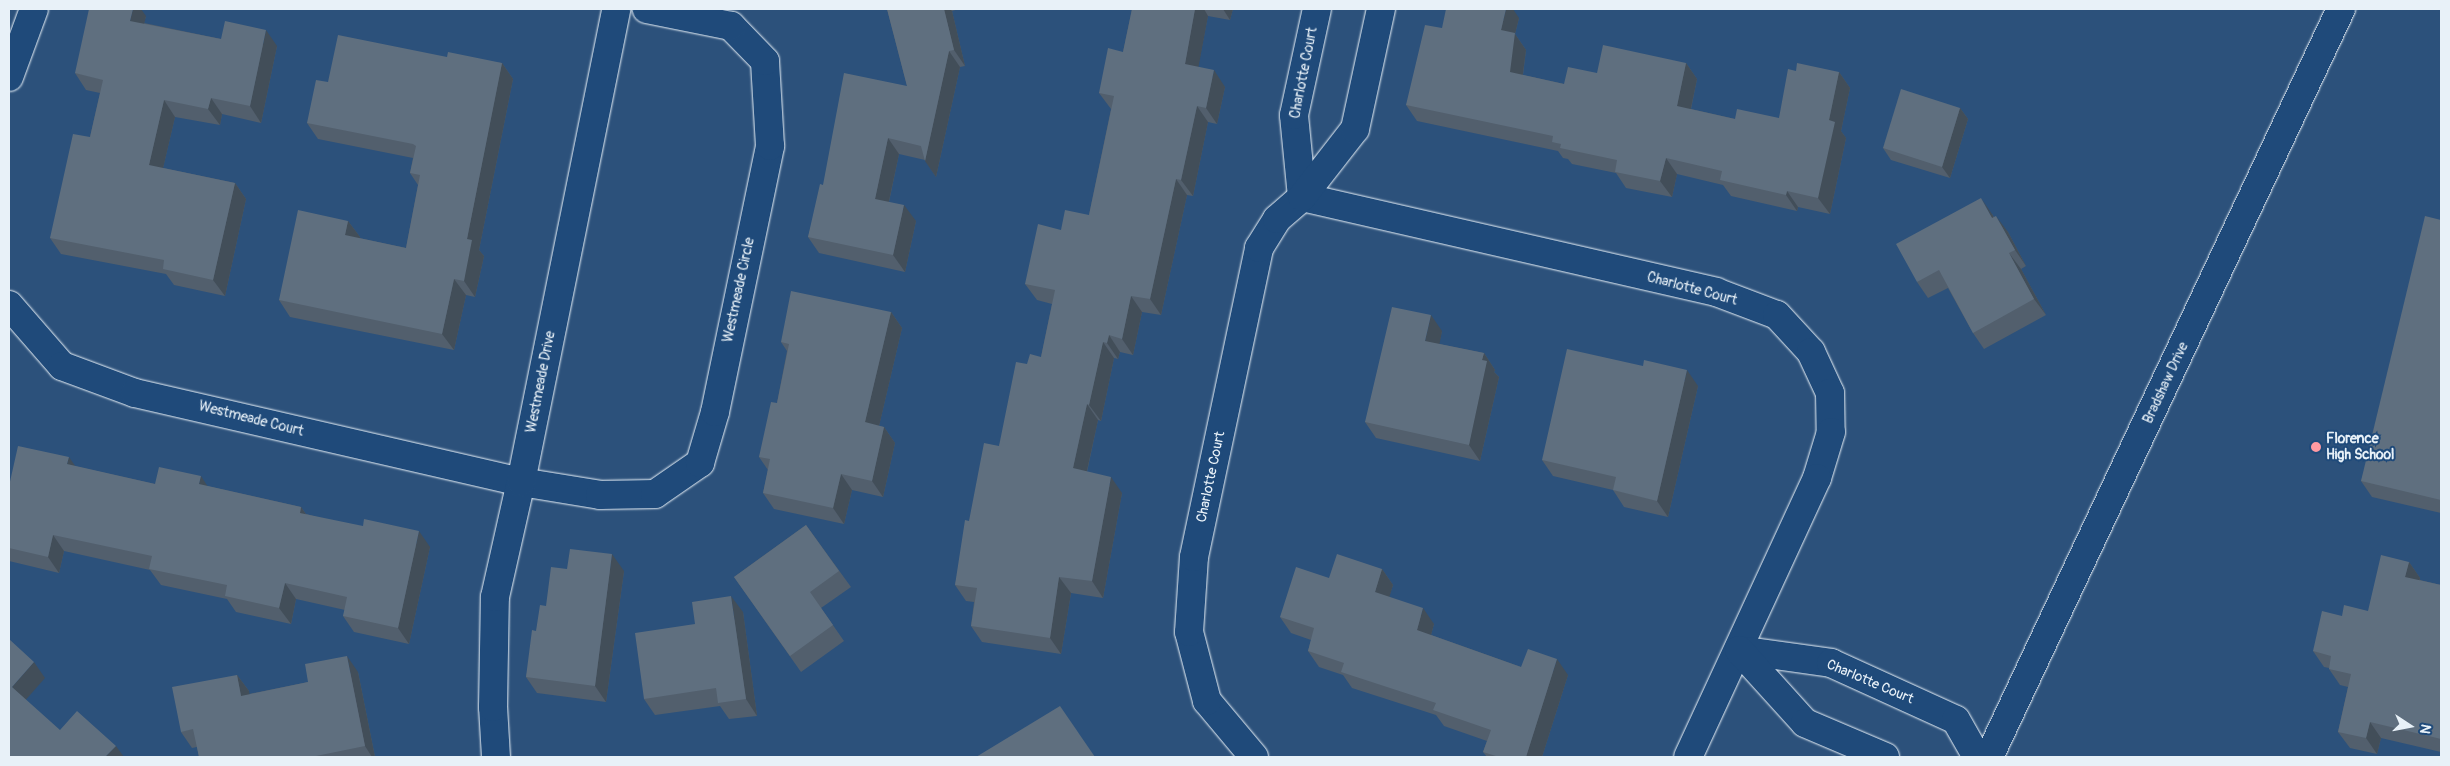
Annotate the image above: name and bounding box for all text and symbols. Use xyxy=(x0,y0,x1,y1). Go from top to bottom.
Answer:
street label: Charlotte Court xyxy=(1287,26,1321,120)
street label: Westmeade Circle xyxy=(720,236,758,344)
street label: Charlotte Court xyxy=(1645,269,1739,309)
street label: Westmeade Drive xyxy=(523,330,559,434)
street label: Bradshaw Drive xyxy=(2140,340,2192,426)
street label: Westmeade Court xyxy=(197,398,305,440)
street label: Charlotte Court xyxy=(1193,430,1229,524)
place label: Florence High School xyxy=(2326,431,2394,464)
marker: Florence High School xyxy=(2310,441,2322,453)
street label: Charlotte Court xyxy=(1824,656,1916,708)
north arrow xyxy=(2385,701,2435,751)
text: N xyxy=(2416,723,2434,735)

